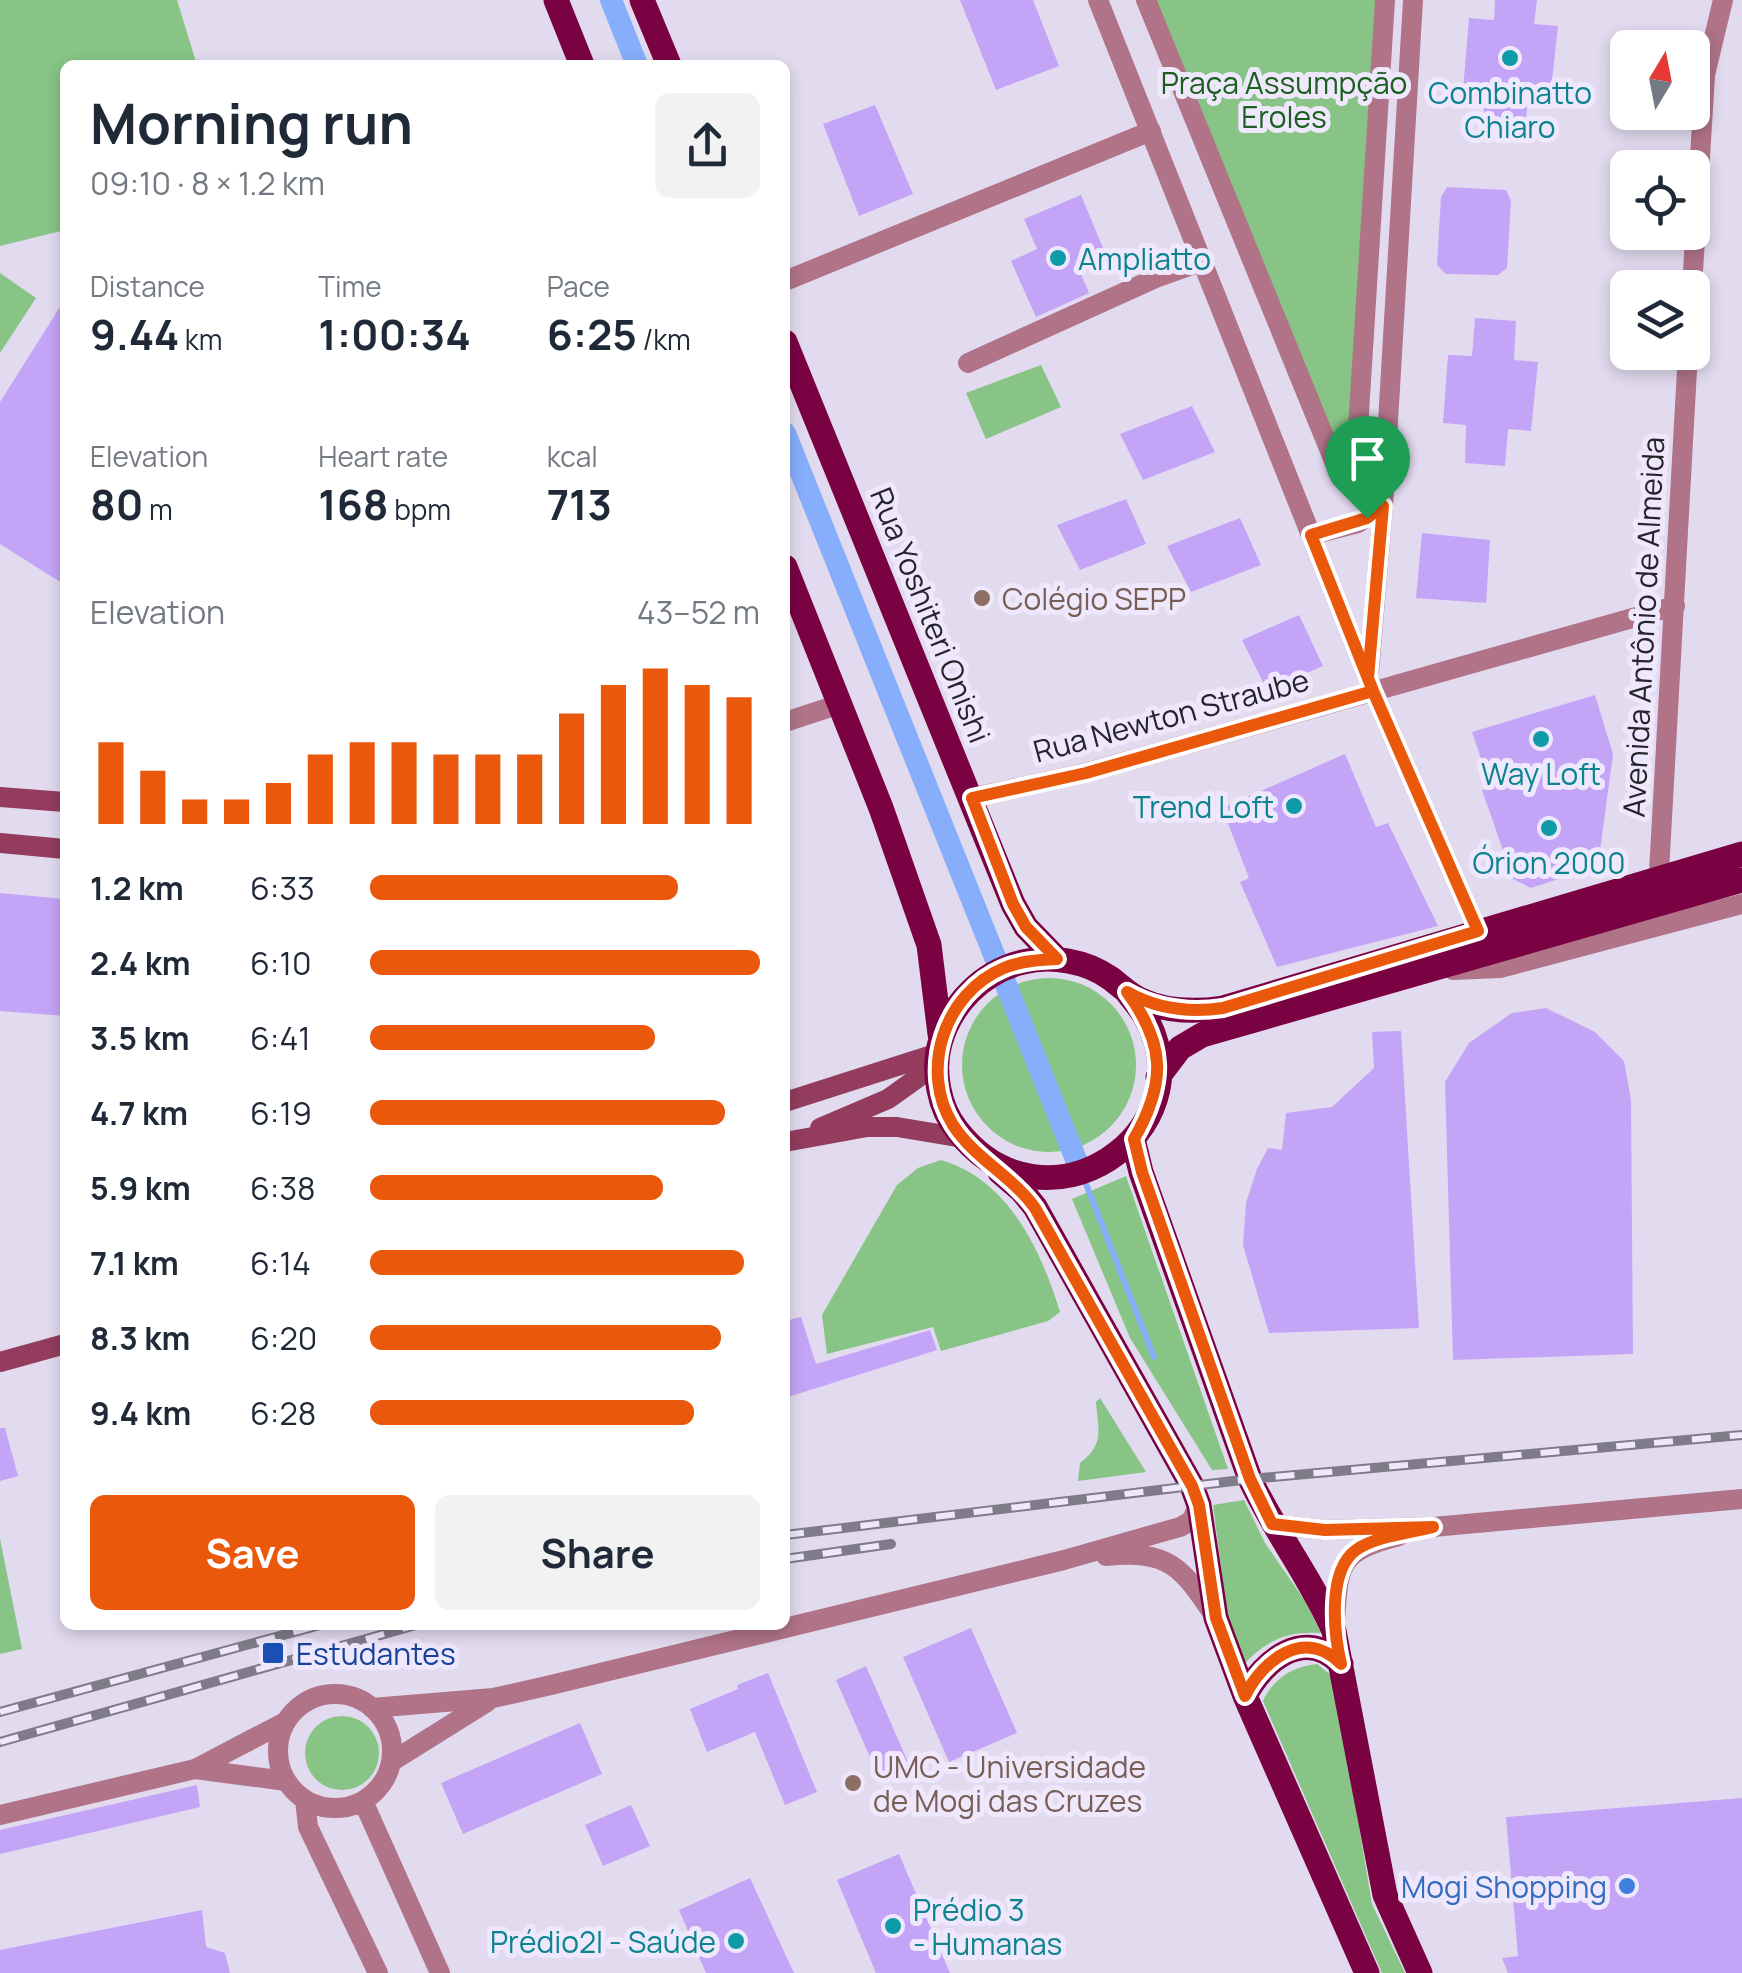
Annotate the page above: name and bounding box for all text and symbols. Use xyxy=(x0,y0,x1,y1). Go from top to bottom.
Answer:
north arrow xyxy=(1610,30,1710,130)
map controls xyxy=(1610,30,1710,370)
marker: Combinatto Chiaro xyxy=(1499,47,1521,69)
park label: Praça Assumpção Eroles xyxy=(1161,62,1407,137)
place label: Combinatto Chiaro xyxy=(1428,72,1592,147)
text: Morning run xyxy=(90,85,413,161)
button: share xyxy=(655,93,760,198)
button: locate xyxy=(1610,150,1710,250)
text: 09:10 · 8 × 1.2 km xyxy=(90,161,325,205)
place label: Ampliatto xyxy=(1078,238,1211,279)
marker: Ampliatto xyxy=(1047,247,1069,269)
text: Distance xyxy=(90,267,205,305)
text: Time xyxy=(318,267,382,305)
text: Pace xyxy=(547,267,610,305)
button: layers xyxy=(1610,270,1710,370)
text: 9.44 xyxy=(90,305,179,363)
text: 1:00:34 xyxy=(318,305,471,363)
text: 6:25 xyxy=(547,305,637,363)
text: km xyxy=(179,320,222,358)
text: /km xyxy=(637,320,691,358)
pin xyxy=(1325,416,1410,519)
icon: arrive xyxy=(1340,431,1395,486)
street label: Avenida Antônio de Almeida xyxy=(1613,436,1673,818)
text: Elevation xyxy=(90,437,208,475)
text: Heart rate xyxy=(318,437,448,475)
text: kcal xyxy=(547,437,598,475)
text: 80 xyxy=(90,475,143,533)
text: 168 xyxy=(318,475,389,533)
text: 713 xyxy=(547,475,612,533)
street label: Rua Yoshiteri Onishi xyxy=(861,481,1001,749)
text: m xyxy=(143,490,173,528)
text: bpm xyxy=(389,490,451,528)
place label: Colégio SEPP xyxy=(1002,578,1186,619)
marker: Colégio SEPP xyxy=(971,587,993,609)
text: Elevation xyxy=(90,590,225,634)
text: 43–52 m xyxy=(637,590,760,634)
street label: Rua Newton Straube xyxy=(1029,659,1313,771)
marker: Way Loft xyxy=(1530,728,1552,750)
place label: Way Loft xyxy=(1481,753,1601,794)
place label: Trend Loft xyxy=(1133,786,1274,827)
marker: Trend Loft xyxy=(1283,795,1305,817)
marker: Órion 2000 xyxy=(1538,817,1560,839)
place label: Órion 2000 xyxy=(1472,842,1626,883)
text: 1.2 km xyxy=(90,866,184,910)
text: 6:33 xyxy=(250,866,315,910)
text: 2.4 km xyxy=(90,941,191,985)
text: 6:10 xyxy=(250,941,311,985)
text: 3.5 km xyxy=(90,1016,189,1060)
text: 6:41 xyxy=(250,1016,311,1060)
text: 4.7 km xyxy=(90,1091,188,1135)
text: 6:19 xyxy=(250,1091,312,1135)
text: 5.9 km xyxy=(90,1166,191,1210)
text: 6:38 xyxy=(250,1166,316,1210)
text: 7.1 km xyxy=(90,1241,179,1285)
text: 6:14 xyxy=(250,1241,311,1285)
text: 8.3 km xyxy=(90,1316,190,1360)
text: 6:20 xyxy=(250,1316,317,1360)
text: 9.4 km xyxy=(90,1391,191,1435)
text: 6:28 xyxy=(250,1391,316,1435)
button: Save xyxy=(90,1495,415,1610)
button: Share xyxy=(435,1495,760,1610)
place label: Estudantes xyxy=(296,1633,456,1674)
marker: Estudantes xyxy=(260,1640,286,1666)
place label: UMC - Universidade de Mogi das Cruzes xyxy=(873,1746,1146,1821)
marker: UMC - Universidade de Mogi das Cruzes xyxy=(842,1772,864,1794)
place label: Mogi Shopping xyxy=(1401,1866,1607,1907)
marker: Mogi Shopping xyxy=(1616,1875,1638,1897)
place label: Prédio 3 - Humanas xyxy=(913,1889,1062,1964)
marker: Prédio 3 - Humanas xyxy=(882,1915,904,1937)
place label: Prédio2I - Saúde xyxy=(490,1921,716,1962)
marker: Prédio2I - Saúde xyxy=(725,1930,747,1952)

